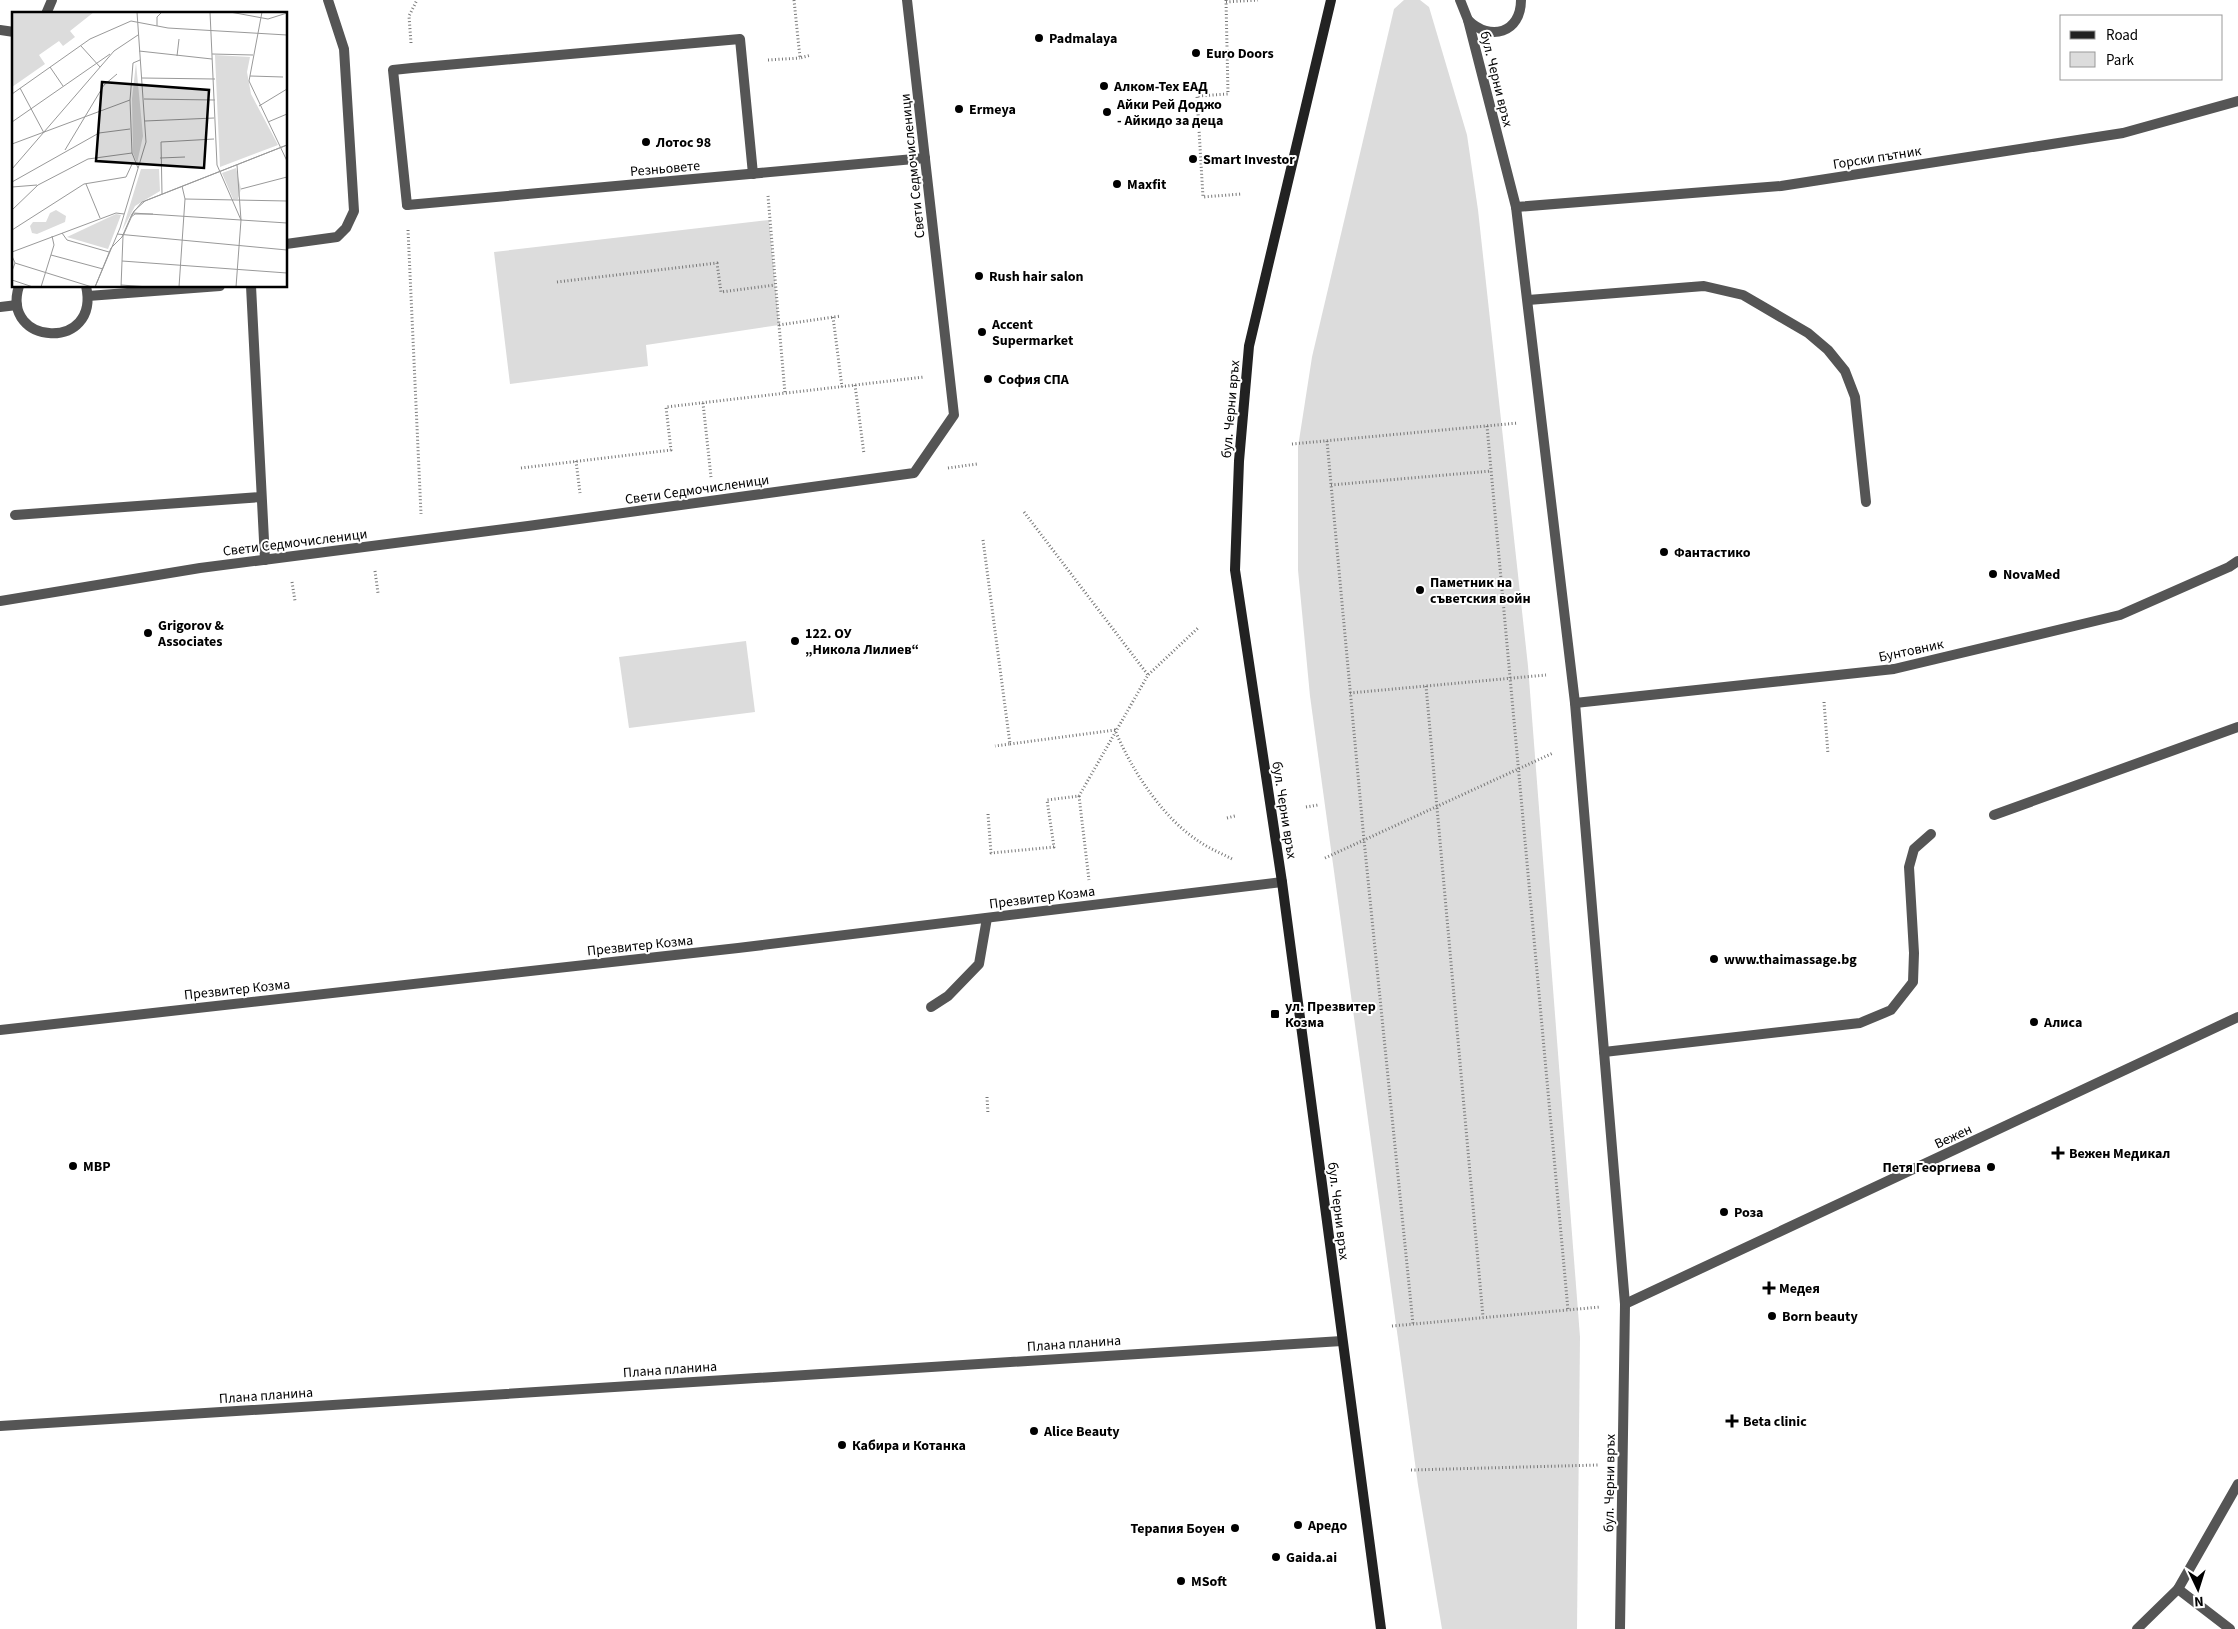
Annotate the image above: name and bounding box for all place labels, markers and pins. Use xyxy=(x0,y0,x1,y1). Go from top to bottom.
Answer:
place label: Padmalaya xyxy=(1049,29,1117,49)
marker: Padmalaya xyxy=(1033,32,1045,44)
place label: Euro Doors xyxy=(1206,44,1274,64)
marker: Euro Doors xyxy=(1190,47,1202,59)
place label: Алком-Тех ЕАД xyxy=(1113,77,1208,97)
marker: Алком-Тех ЕАД xyxy=(1098,80,1110,92)
place label: Айки Рей Доджо - Айкидо за деца xyxy=(1116,95,1223,131)
place label: Ermeya xyxy=(969,100,1016,120)
marker: Ermeya xyxy=(953,103,965,115)
marker: Айки Рей Доджо - Айкидо за деца xyxy=(1101,106,1113,118)
place label: Лотос 98 xyxy=(655,133,711,153)
marker: Лотос 98 xyxy=(640,136,652,148)
place label: Smart Investor xyxy=(1203,150,1295,170)
marker: Smart Investor xyxy=(1187,153,1199,165)
place label: Maxfit xyxy=(1127,175,1167,195)
marker: Maxfit xyxy=(1111,178,1123,190)
place label: Rush hair salon xyxy=(989,267,1084,287)
marker: Rush hair salon xyxy=(973,270,985,282)
place label: Accent Supermarket xyxy=(991,315,1074,351)
marker: Accent Supermarket xyxy=(976,326,988,338)
place label: София СПА xyxy=(998,370,1070,390)
marker: София СПА xyxy=(982,373,994,385)
place label: Фантастико xyxy=(1674,543,1751,563)
marker: Фантастико xyxy=(1658,546,1670,558)
place label: NovaMed xyxy=(2003,565,2060,585)
marker: NovaMed xyxy=(1987,568,1999,580)
place label: Паметник на съветския войн xyxy=(1430,573,1531,609)
marker: Паметник на съветския войн xyxy=(1414,584,1426,596)
place label: Grigorov & Associates xyxy=(157,616,225,652)
place label: 122. ОУ „Никола Лилиев“ xyxy=(805,624,919,660)
marker: Grigorov & Associates xyxy=(142,627,154,639)
marker: 122. ОУ „Никола Лилиев“ xyxy=(789,635,801,647)
place label: www.thaimassage.bg xyxy=(1724,950,1857,970)
marker: www.thaimassage.bg xyxy=(1708,953,1720,965)
place label: ул. Презвитер Козма xyxy=(1285,997,1376,1033)
marker: ул. Презвитер Козма xyxy=(1269,1008,1281,1020)
place label: Алиса xyxy=(2043,1013,2082,1033)
marker: Алиса xyxy=(2028,1016,2040,1028)
place label: Вежен Медикал xyxy=(2069,1144,2170,1164)
marker: Вежен Медикал xyxy=(2051,1146,2065,1160)
place label: МВР xyxy=(83,1157,110,1177)
place label: Петя Георгиева xyxy=(1882,1158,1981,1178)
marker: МВР xyxy=(67,1160,79,1172)
marker: Петя Георгиева xyxy=(1985,1161,1997,1173)
place label: Роза xyxy=(1734,1203,1764,1223)
marker: Роза xyxy=(1718,1206,1730,1218)
place label: Медея xyxy=(1779,1279,1820,1299)
marker: Медея xyxy=(1763,1282,1775,1294)
place label: Born beauty xyxy=(1782,1307,1858,1327)
marker: Born beauty xyxy=(1766,1310,1778,1322)
place label: Beta clinic xyxy=(1743,1412,1807,1432)
marker: Beta clinic xyxy=(1725,1414,1739,1428)
place label: Alice Beauty xyxy=(1043,1422,1120,1442)
marker: Alice Beauty xyxy=(1028,1425,1040,1437)
place label: Кабира и Котанка xyxy=(852,1436,966,1456)
marker: Кабира и Котанка xyxy=(836,1439,848,1451)
place label: Аредо xyxy=(1307,1516,1347,1536)
place label: Терапия Боуен xyxy=(1131,1519,1225,1539)
marker: Аредо xyxy=(1292,1519,1304,1531)
marker: Терапия Боуен xyxy=(1229,1522,1241,1534)
place label: Gaida.ai xyxy=(1286,1548,1337,1568)
marker: Gaida.ai xyxy=(1270,1551,1282,1563)
place label: MSoft xyxy=(1191,1572,1227,1592)
marker: MSoft xyxy=(1175,1575,1187,1587)

